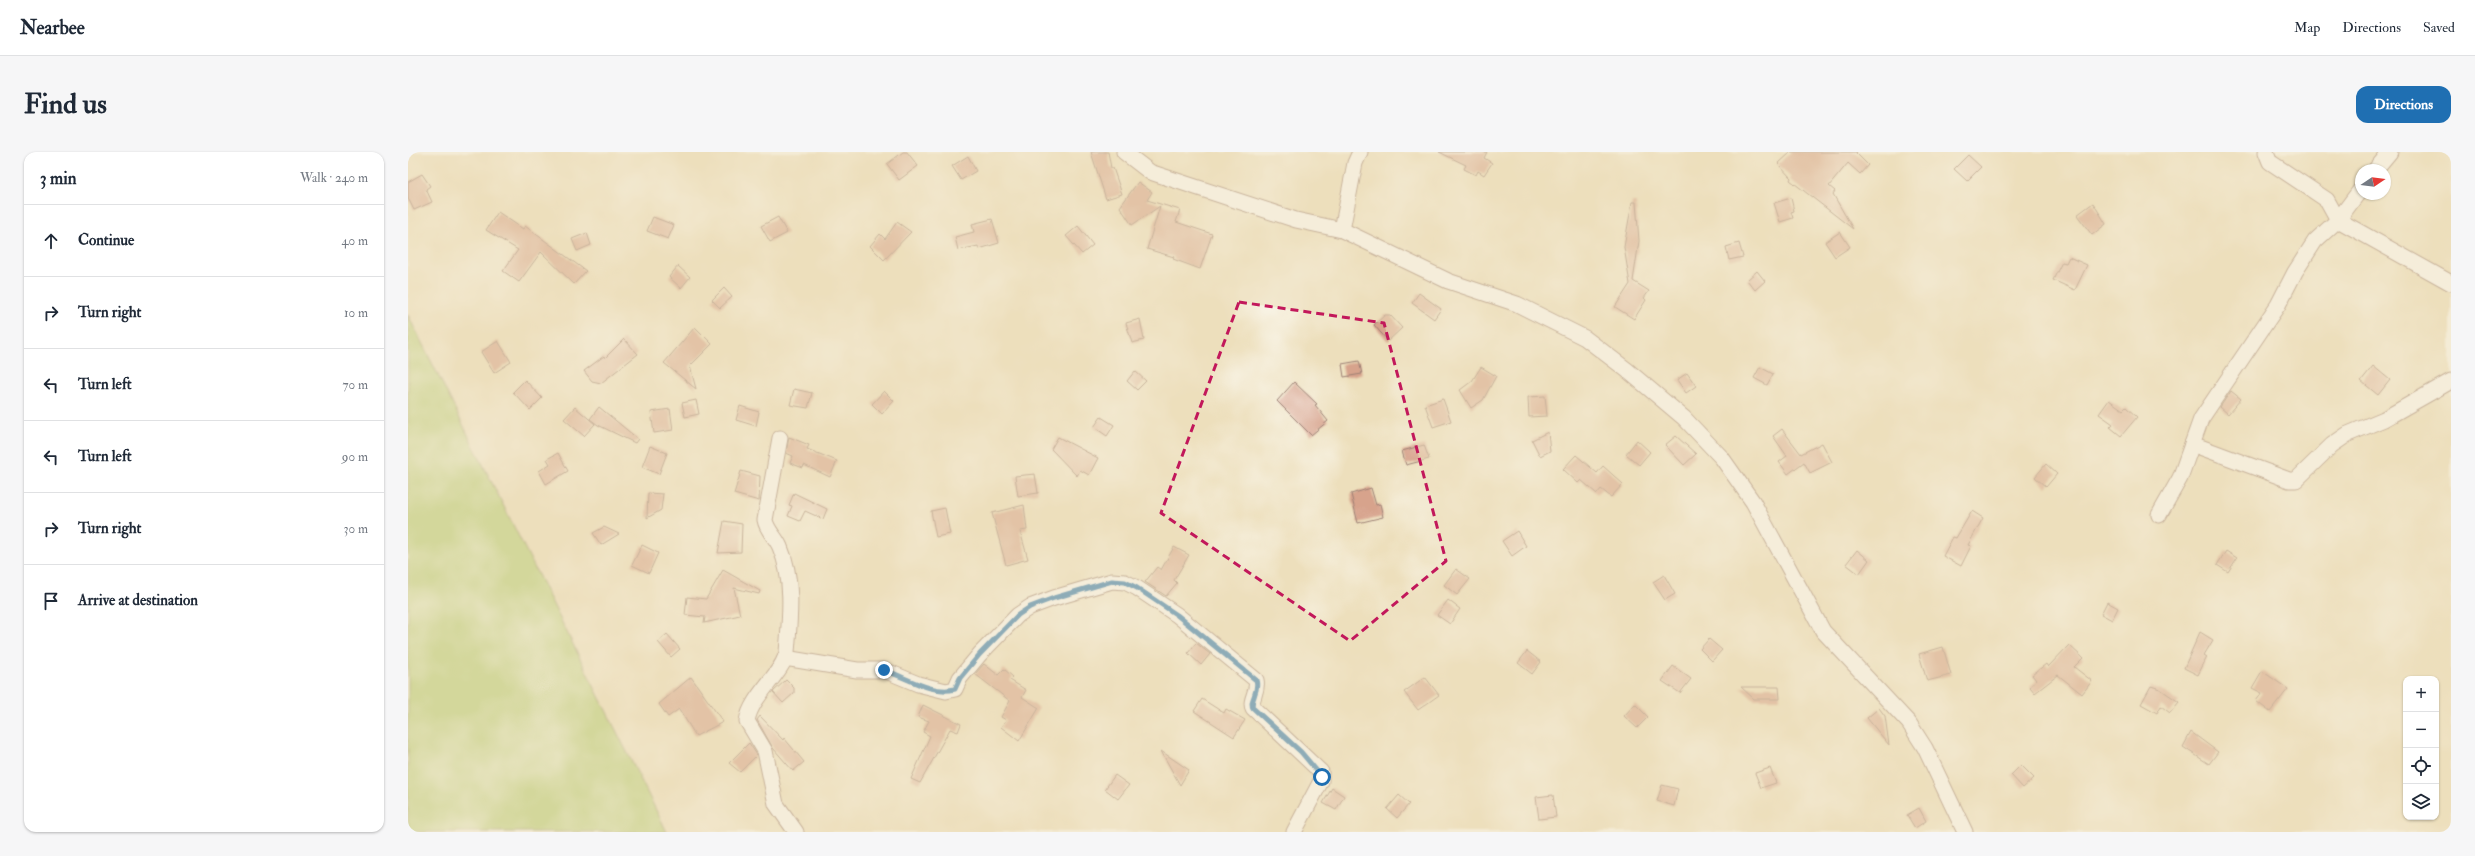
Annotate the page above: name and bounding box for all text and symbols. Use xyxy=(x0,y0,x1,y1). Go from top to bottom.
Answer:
text: Nearbee xyxy=(20,16,85,40)
text: Map xyxy=(2294,19,2320,36)
text: Directions xyxy=(2342,19,2401,36)
text: Saved xyxy=(2423,19,2455,36)
button: Directions xyxy=(2356,86,2451,123)
text: Find us xyxy=(24,87,107,122)
north arrow xyxy=(2355,164,2391,200)
text: 3 min xyxy=(40,168,77,189)
text: Walk · 240 m xyxy=(300,170,368,186)
icon: ahead xyxy=(40,230,62,252)
text: Continue xyxy=(78,231,134,250)
text: 40 m xyxy=(342,233,368,249)
icon: right xyxy=(40,302,62,324)
text: Turn right xyxy=(78,303,141,322)
text: 10 m xyxy=(344,305,368,321)
icon: left xyxy=(40,374,62,396)
text: Turn left xyxy=(78,375,132,394)
text: 70 m xyxy=(343,377,368,393)
icon: left xyxy=(40,446,62,468)
text: Turn left xyxy=(78,447,132,466)
text: 90 m xyxy=(342,449,368,465)
icon: right xyxy=(40,518,62,540)
text: Turn right xyxy=(78,519,141,538)
text: 30 m xyxy=(344,521,368,537)
icon: arrive xyxy=(40,590,62,612)
text: Arrive at destination xyxy=(78,591,198,610)
route end xyxy=(875,661,893,679)
map controls xyxy=(2403,676,2439,820)
button: + xyxy=(2403,676,2439,712)
button: − xyxy=(2403,712,2439,748)
button: locate xyxy=(2403,748,2439,784)
route start xyxy=(1313,768,1331,786)
button: layers xyxy=(2403,784,2439,820)

